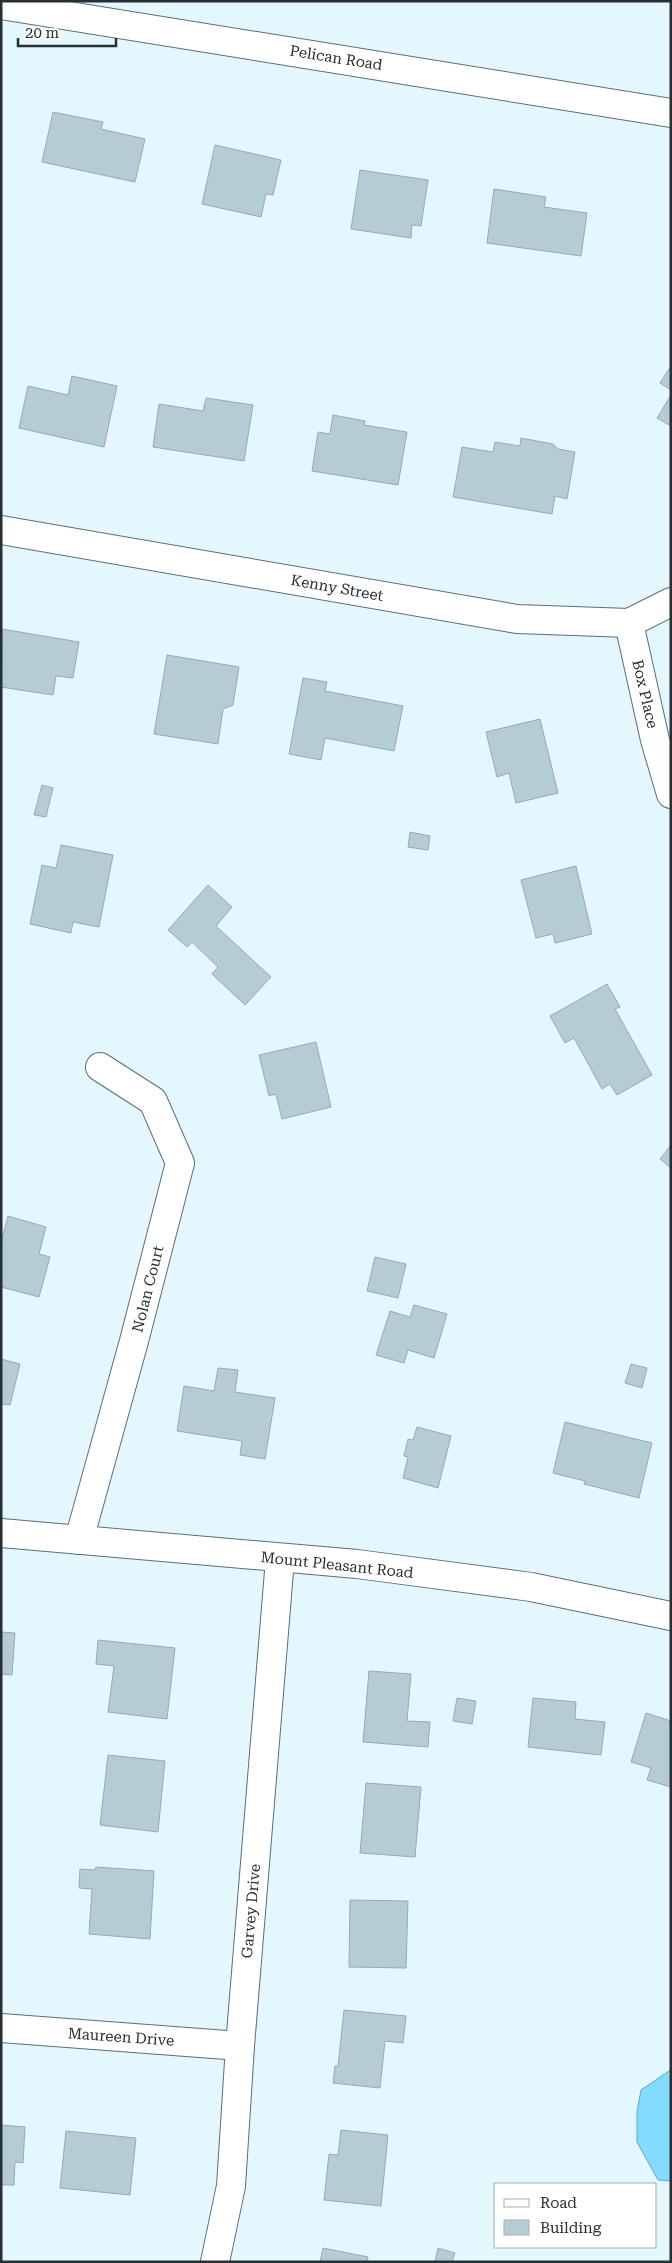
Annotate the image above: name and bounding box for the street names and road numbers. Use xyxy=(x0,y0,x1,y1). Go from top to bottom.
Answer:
street label: Pelican Road xyxy=(288,42,384,74)
street label: Kenny Street xyxy=(289,571,385,605)
street label: Box Place xyxy=(628,658,662,730)
street label: Nolan Court xyxy=(129,1243,168,1334)
street label: Mount Pleasant Road xyxy=(260,1548,415,1582)
street label: Garvey Drive xyxy=(238,1863,264,1959)
street label: Maureen Drive xyxy=(67,2024,175,2050)

